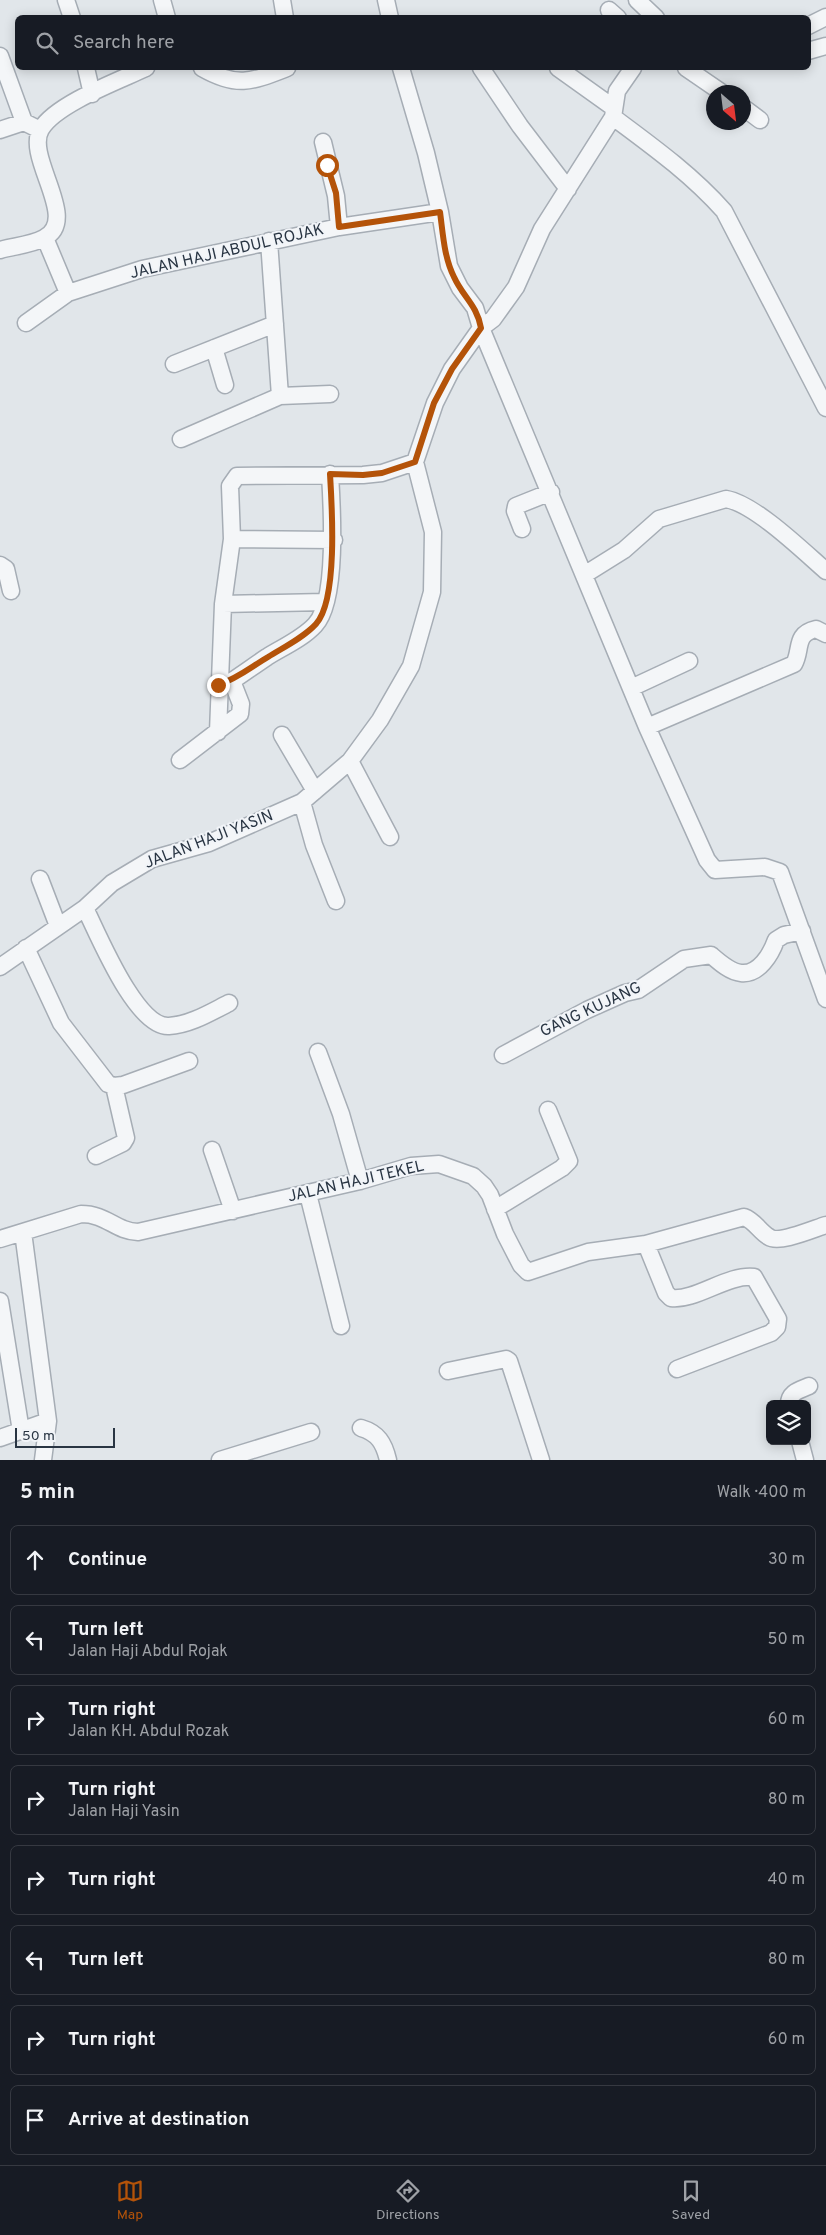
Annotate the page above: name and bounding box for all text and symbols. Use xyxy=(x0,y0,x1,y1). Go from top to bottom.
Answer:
search box xyxy=(15,15,811,70)
icon: search xyxy=(33,29,61,57)
text: Search here xyxy=(73,31,175,55)
north arrow xyxy=(706,85,751,130)
route start xyxy=(316,154,339,177)
street label: JALAN HAJI ABDUL ROJAK xyxy=(128,220,326,284)
route end xyxy=(207,674,230,697)
street label: JALAN HAJI YASIN xyxy=(142,806,276,874)
street label: GANG KUJANG xyxy=(537,978,645,1042)
street label: JALAN HAJI TEKEL xyxy=(286,1157,426,1207)
map controls xyxy=(766,1400,811,1445)
button: layers xyxy=(766,1400,811,1445)
scale bar xyxy=(15,1425,115,1448)
text: 50 m xyxy=(22,1428,55,1445)
text: 5 min xyxy=(20,1479,75,1506)
text: Walk · 400 m xyxy=(717,1483,806,1503)
icon: ahead xyxy=(21,1546,49,1574)
text: Continue xyxy=(68,1548,147,1572)
text: 30 m xyxy=(768,1550,805,1570)
text: Turn left xyxy=(68,1618,144,1642)
icon: left xyxy=(21,1626,49,1654)
text: 50 m xyxy=(768,1630,805,1650)
text: Jalan Haji Abdul Rojak xyxy=(68,1642,228,1662)
text: Turn right xyxy=(68,1698,156,1722)
icon: right xyxy=(21,1706,49,1734)
text: 60 m xyxy=(768,1710,805,1730)
text: Jalan KH. Abdul Rozak xyxy=(68,1722,229,1742)
text: Turn right xyxy=(68,1778,156,1802)
icon: right xyxy=(21,1786,49,1814)
text: 80 m xyxy=(768,1790,805,1810)
text: Jalan Haji Yasin xyxy=(68,1802,180,1822)
icon: right xyxy=(21,1866,49,1894)
text: Turn right xyxy=(68,1868,156,1892)
text: 40 m xyxy=(767,1870,805,1890)
icon: left xyxy=(21,1946,49,1974)
text: Turn left xyxy=(68,1948,144,1972)
text: 80 m xyxy=(768,1950,805,1970)
icon: right xyxy=(21,2026,49,2054)
text: Turn right xyxy=(68,2028,156,2052)
text: 60 m xyxy=(768,2030,805,2050)
icon: arrive xyxy=(21,2106,49,2134)
text: Arrive at destination xyxy=(68,2108,249,2132)
tab: Map xyxy=(116,2177,144,2224)
tab: Directions xyxy=(376,2177,440,2224)
tab: Saved xyxy=(672,2177,710,2224)

